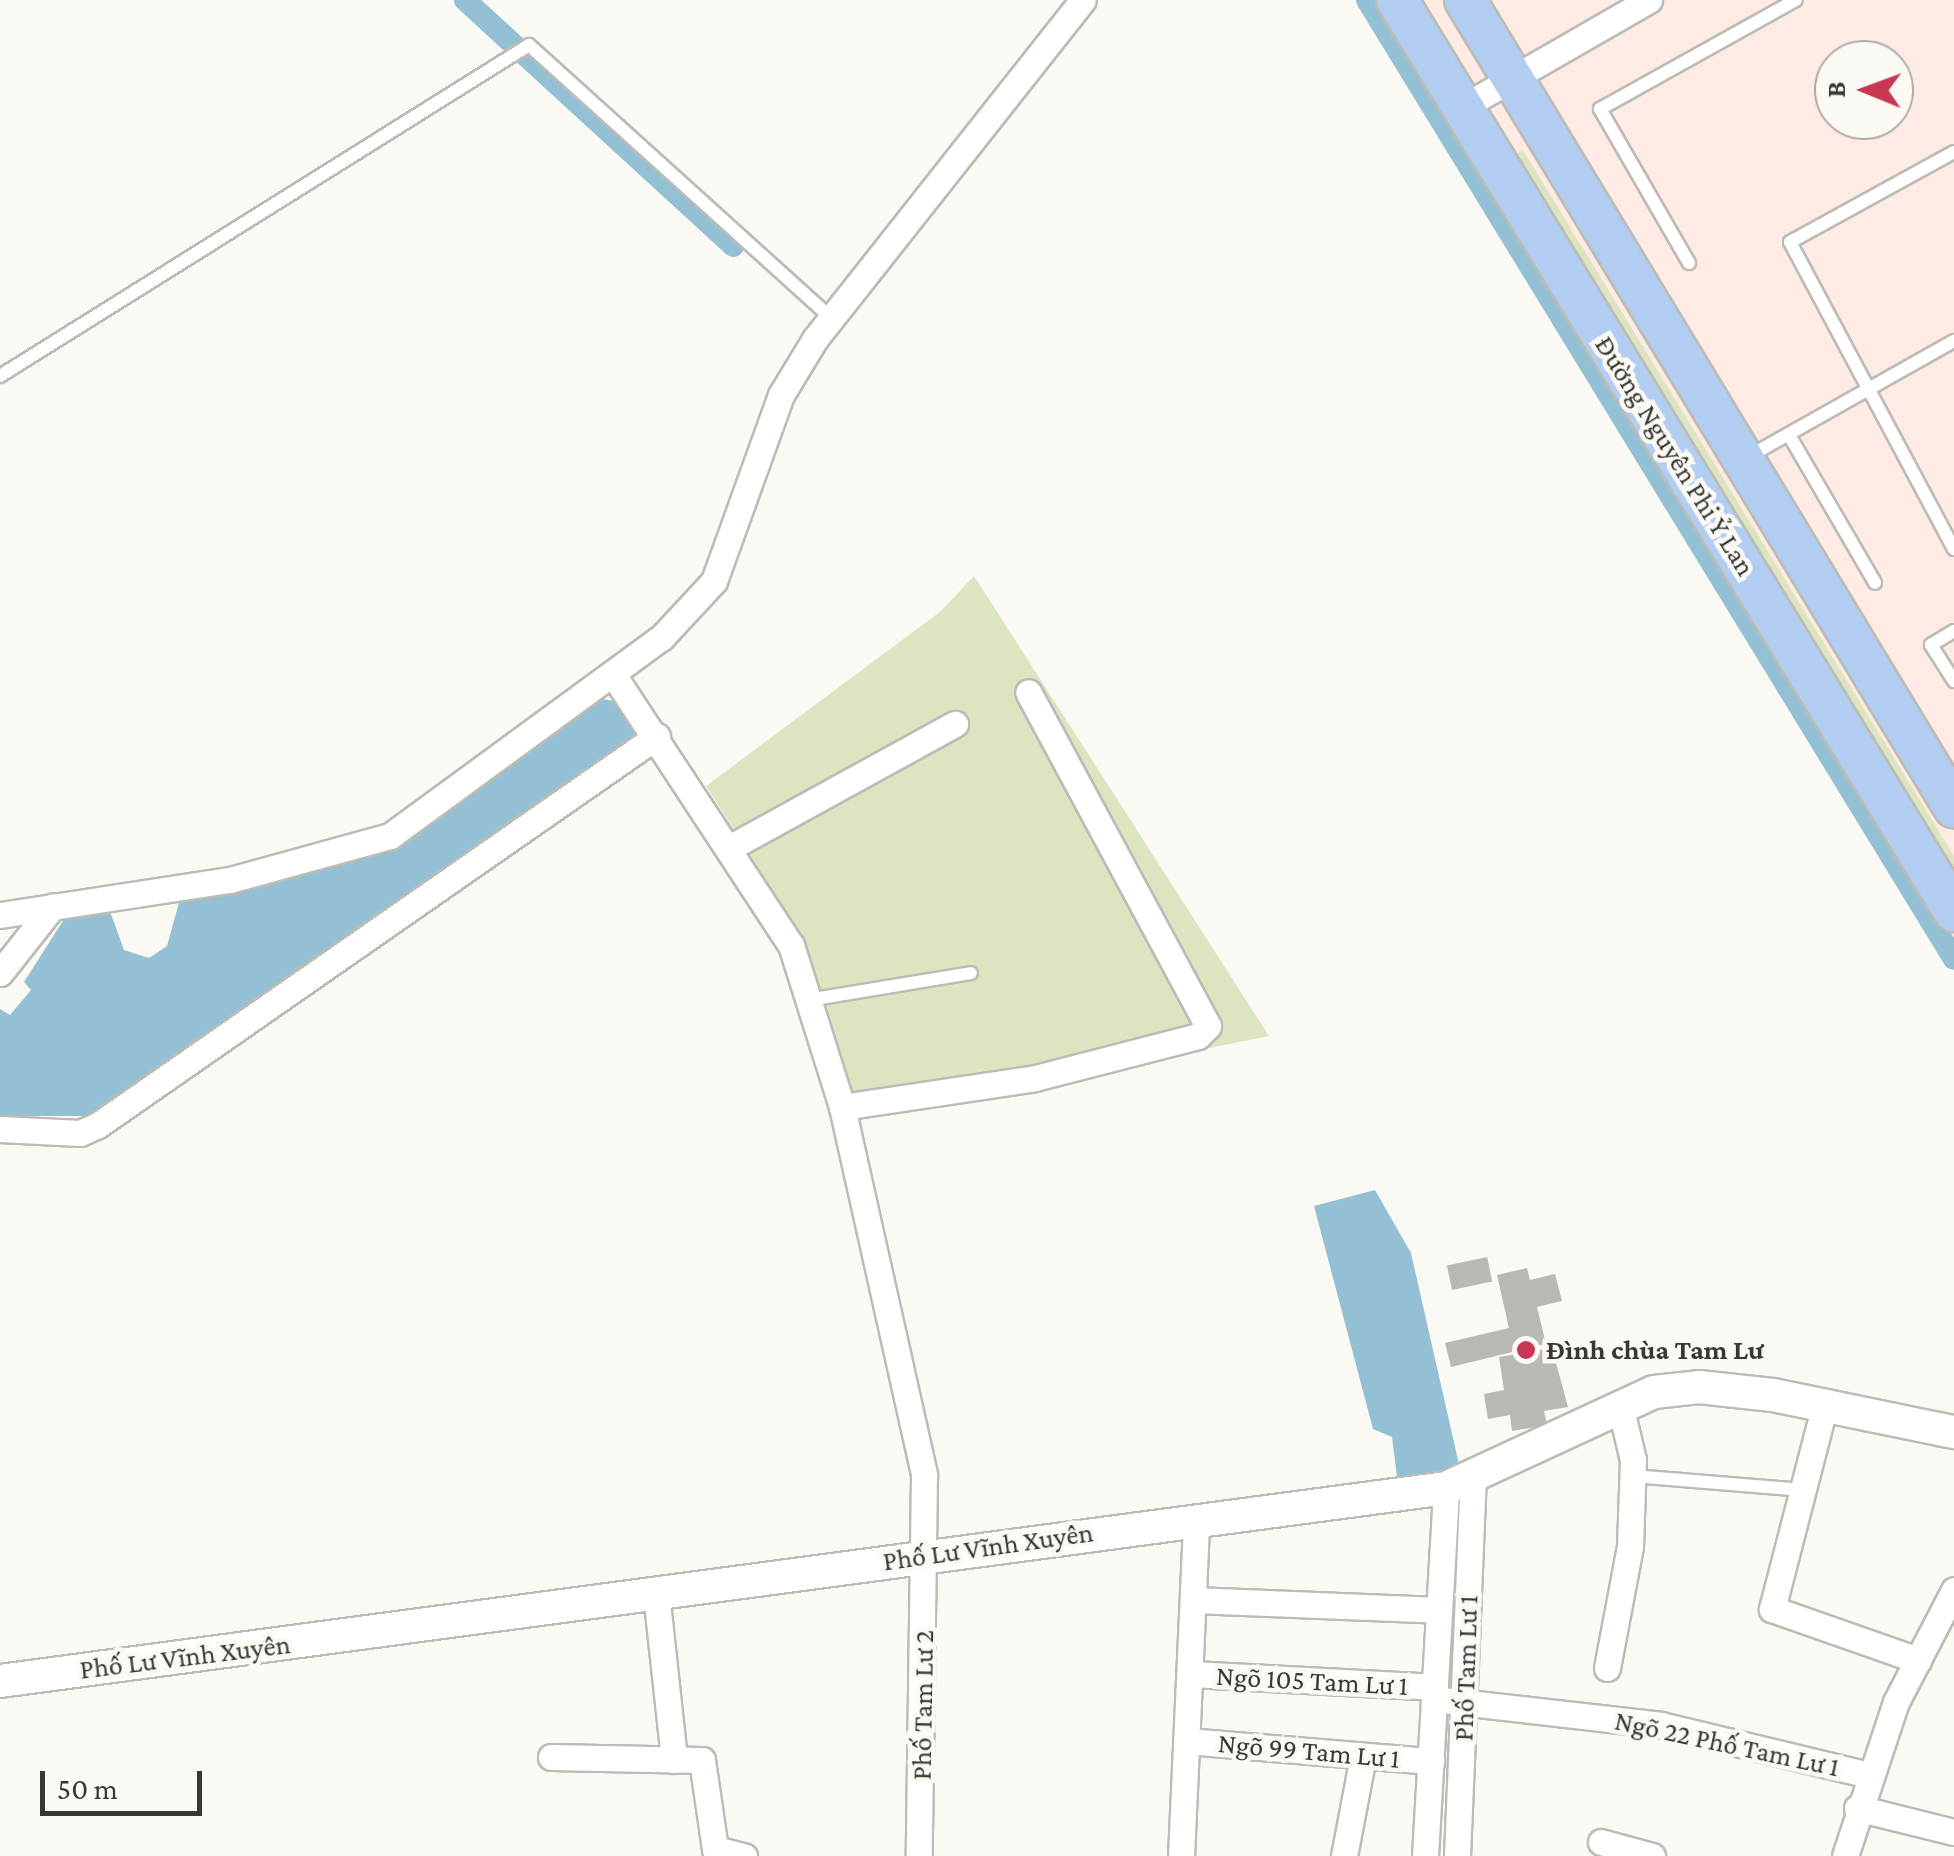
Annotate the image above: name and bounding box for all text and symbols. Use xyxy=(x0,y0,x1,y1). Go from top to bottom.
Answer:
north arrow xyxy=(1814,40,1914,140)
text: B xyxy=(1820,81,1851,98)
street label: Đường Nguyên Phi Ỷ Lan xyxy=(1587,330,1763,582)
place label: Đình chùa Tam Lư xyxy=(1546,1333,1764,1367)
marker: Đình chùa Tam Lư xyxy=(1515,1339,1537,1361)
street label: Phố Lư Vĩnh Xuyên xyxy=(881,1516,1095,1578)
street label: Phố Tam Lư 1 xyxy=(1447,1594,1485,1742)
street label: Phố Lư Vĩnh Xuyên xyxy=(78,1627,292,1687)
street label: Phố Tam Lư 2 xyxy=(905,1629,941,1781)
street label: Ngõ 105 Tam Lư 1 xyxy=(1215,1659,1409,1703)
street label: Ngõ 22 Phố Tam Lư 1 xyxy=(1612,1704,1842,1784)
street label: Ngõ 99 Tam Lư 1 xyxy=(1217,1726,1401,1776)
scale bar xyxy=(45,1751,208,1813)
text: 50 m xyxy=(57,1772,118,1805)

